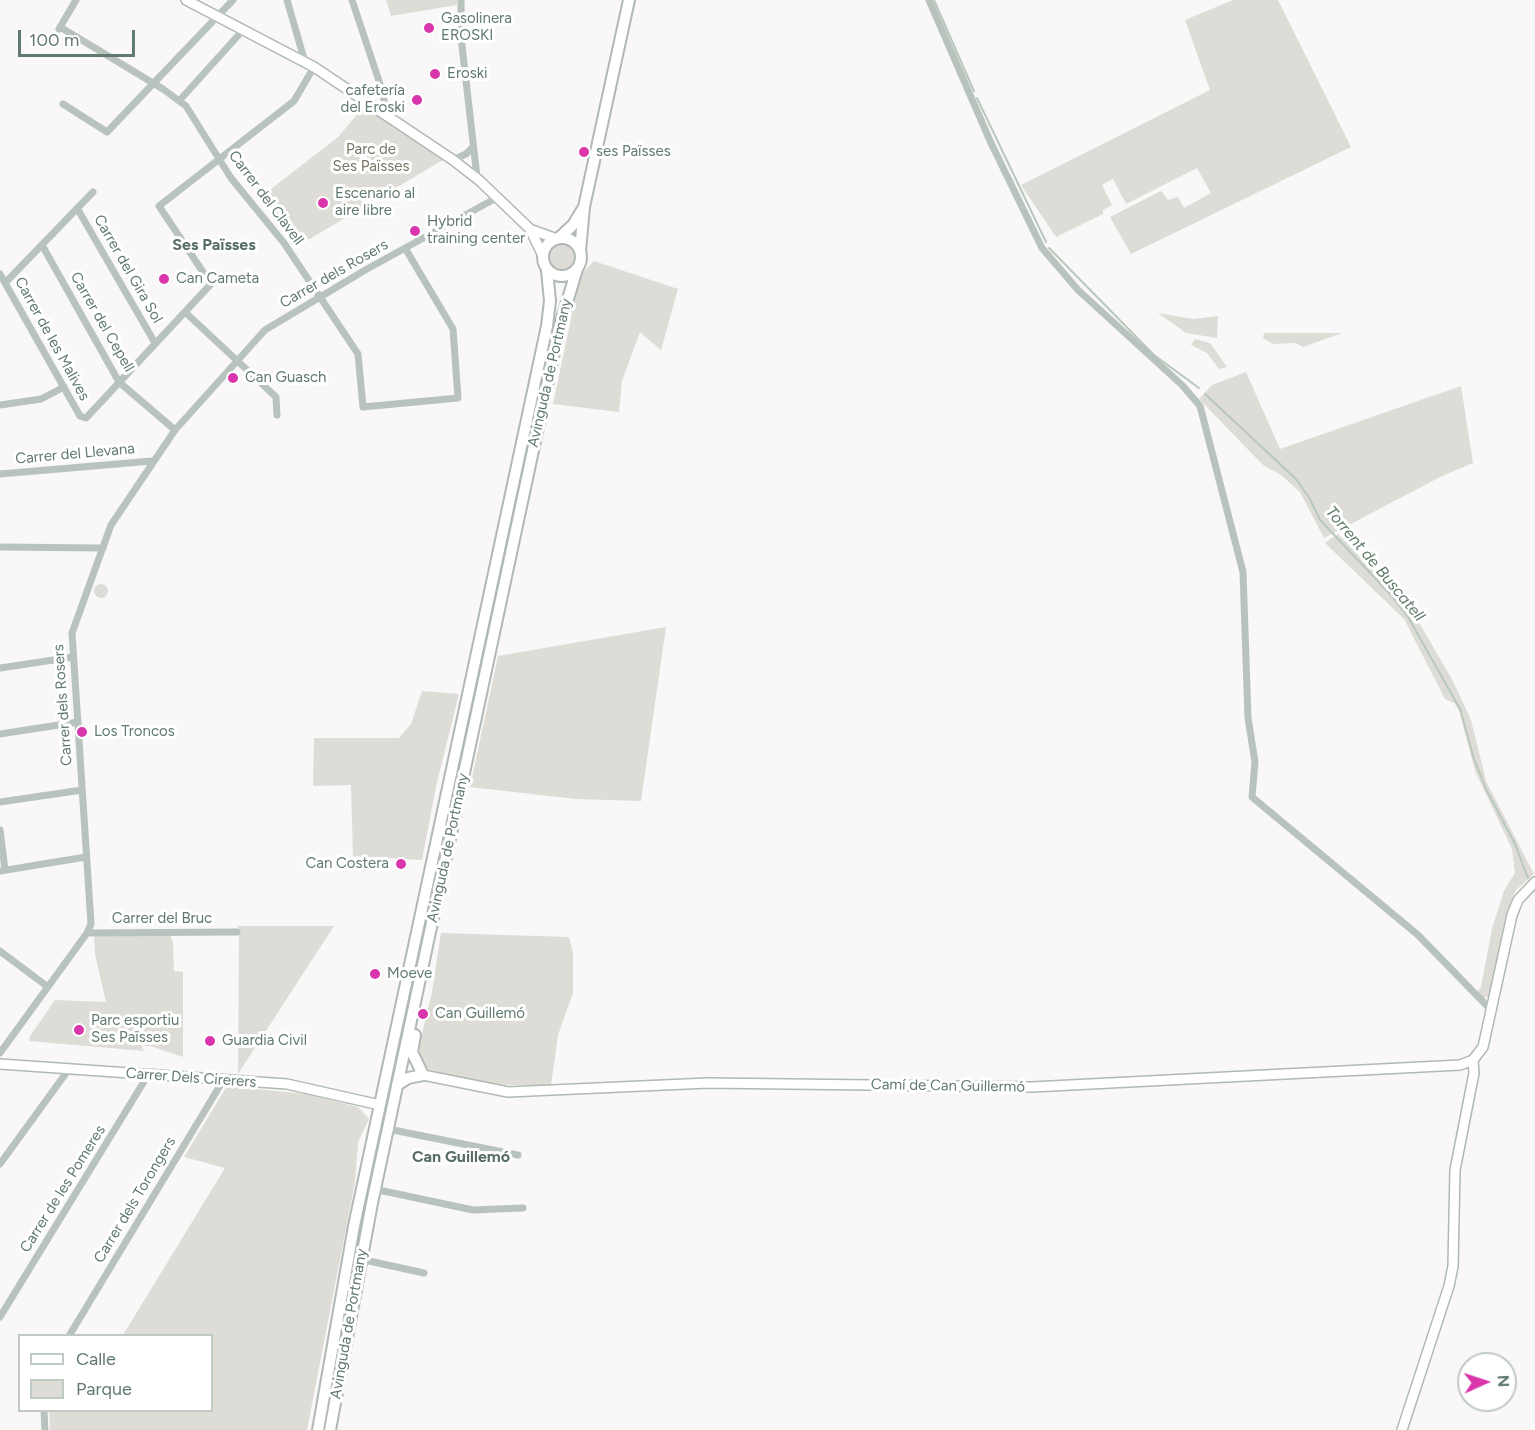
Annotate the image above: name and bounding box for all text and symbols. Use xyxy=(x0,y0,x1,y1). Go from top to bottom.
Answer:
place label: Gasolinera EROSKI xyxy=(441,10,512,45)
scale bar xyxy=(21,18,138,56)
marker: Gasolinera EROSKI xyxy=(422,21,436,35)
text: 100 m xyxy=(29,29,79,51)
place label: Eroski xyxy=(447,65,487,83)
marker: Eroski xyxy=(428,67,442,81)
place label: cafetería del Eroski xyxy=(341,82,405,117)
marker: cafetería del Eroski xyxy=(410,93,424,107)
park label: Parc de Ses Païsses xyxy=(333,141,409,176)
place label: ses Païsses xyxy=(596,143,671,161)
marker: ses Païsses xyxy=(577,145,591,159)
street label: Carrer del Clavell xyxy=(225,147,307,249)
place label: Escenario al aire libre xyxy=(335,185,415,220)
marker: Escenario al aire libre xyxy=(316,196,330,210)
street label: Carrer del Gira Sol xyxy=(90,212,166,326)
place label: Hybrid training center xyxy=(427,213,525,248)
marker: Hybrid training center xyxy=(408,224,422,238)
district label: Ses Païsses xyxy=(172,235,256,255)
street label: Carrer dels Rosers xyxy=(277,236,391,312)
street label: Carrer del Cepell xyxy=(66,269,138,375)
place label: Can Cameta xyxy=(176,270,259,288)
marker: Can Cameta xyxy=(157,272,171,286)
street label: Carrer de les Malives xyxy=(11,274,93,404)
street label: Avinguda de Portmany xyxy=(524,297,576,449)
place label: Can Guasch xyxy=(245,369,326,387)
marker: Can Guasch xyxy=(226,371,240,385)
street label: Carrer del Llevana xyxy=(14,440,136,468)
water label: Torrent de Buscatell xyxy=(1321,503,1429,625)
street label: Carrer dels Rosers xyxy=(50,644,76,766)
place label: Los Troncos xyxy=(94,723,175,741)
marker: Los Troncos xyxy=(75,725,89,739)
street label: Avinguda de Portmany xyxy=(423,772,473,924)
place label: Can Costera xyxy=(305,855,389,873)
marker: Can Costera xyxy=(394,857,408,871)
street label: Carrer del Bruc xyxy=(112,910,212,928)
place label: Moeve xyxy=(387,965,432,983)
marker: Moeve xyxy=(368,967,382,981)
place label: Can Guillemó xyxy=(435,1005,525,1023)
marker: Can Guillemó xyxy=(416,1007,430,1021)
place label: Parc esportiu Ses Païsses xyxy=(91,1012,179,1047)
marker: Parc esportiu Ses Païsses xyxy=(72,1023,86,1037)
place label: Guardia Civil xyxy=(222,1032,307,1050)
marker: Guardia Civil xyxy=(203,1034,217,1048)
street label: Carrer Dels Cirerers xyxy=(125,1064,257,1092)
street label: Camí de Can Guillermó xyxy=(871,1076,1025,1096)
street label: Carrer de les Pomeres xyxy=(16,1122,110,1256)
street label: Carrer dels Torongers xyxy=(90,1134,180,1266)
district label: Can Guillemó xyxy=(412,1147,510,1167)
street label: Avinguda de Portmany xyxy=(327,1248,371,1400)
legend xyxy=(18,1334,213,1412)
text: Calle xyxy=(76,1348,116,1370)
north arrow xyxy=(1457,1352,1517,1412)
text: N xyxy=(1494,1374,1513,1388)
text: Parque xyxy=(76,1378,132,1400)

